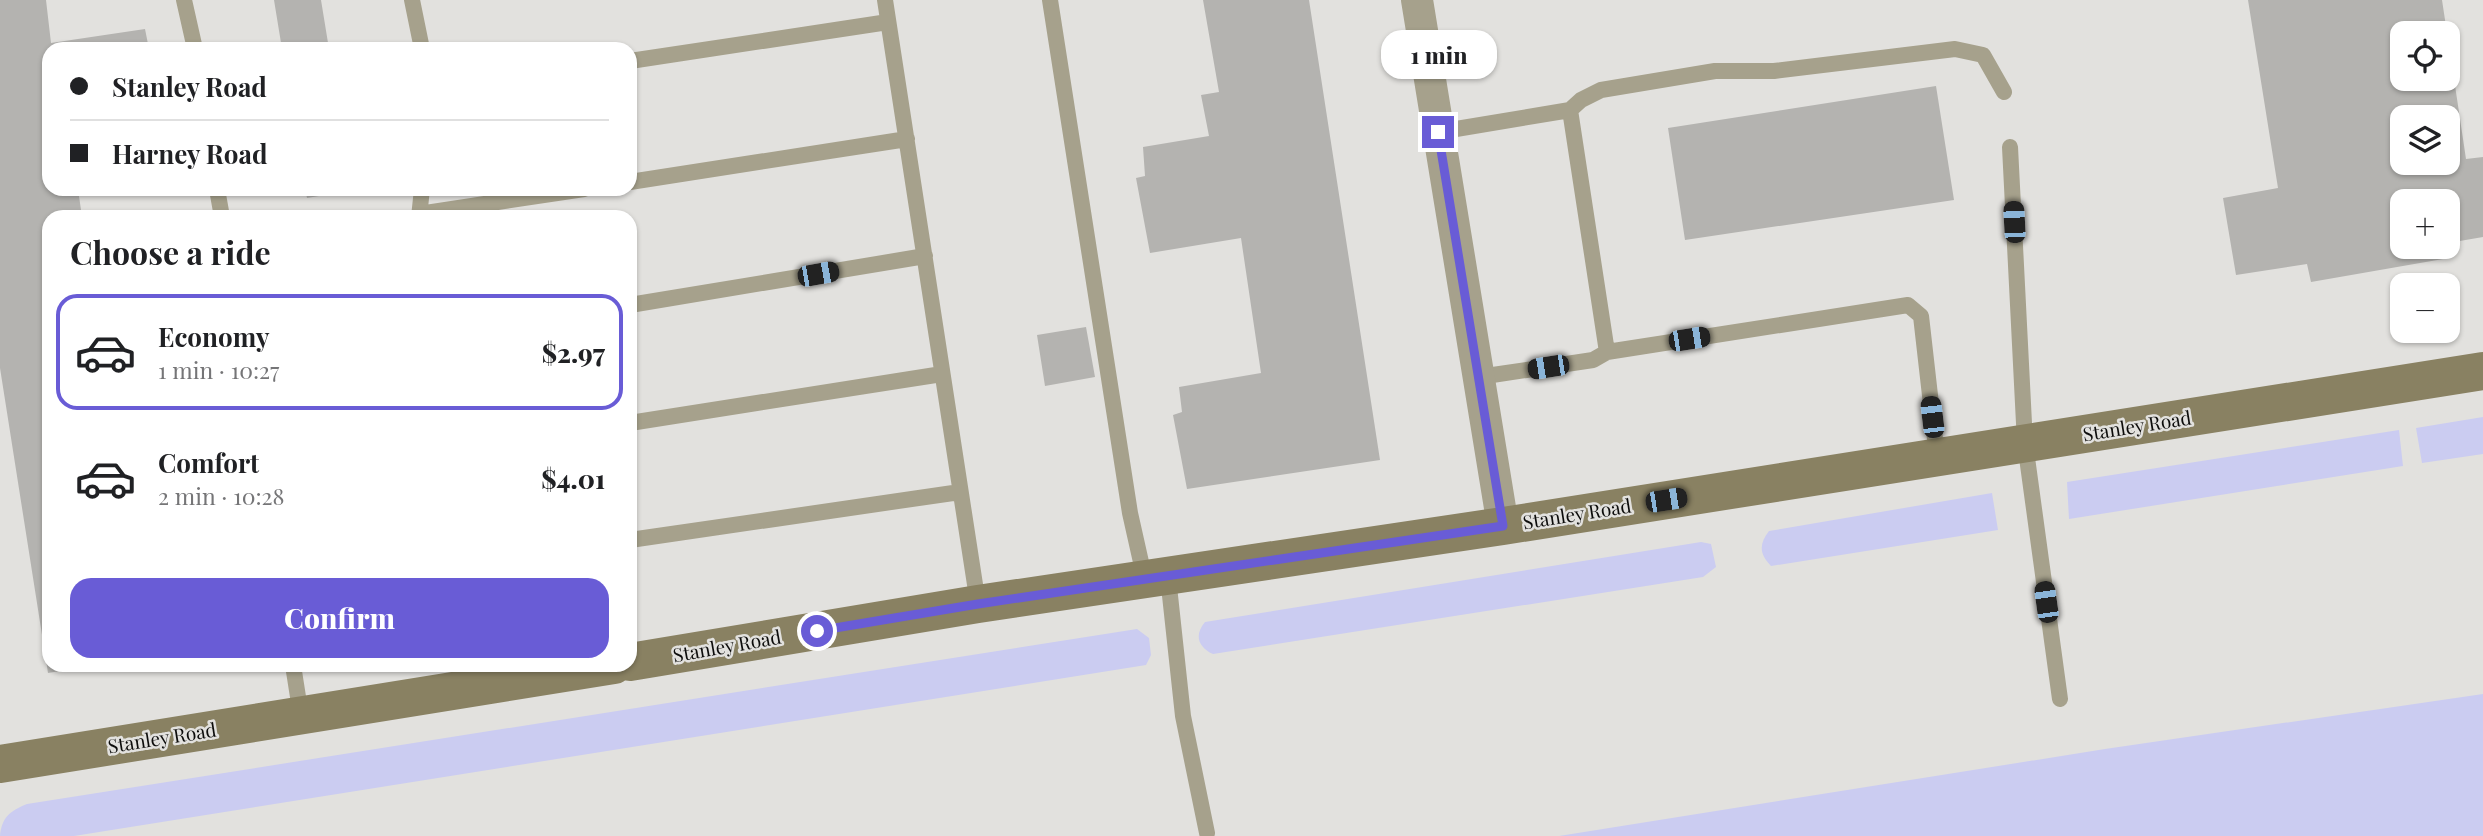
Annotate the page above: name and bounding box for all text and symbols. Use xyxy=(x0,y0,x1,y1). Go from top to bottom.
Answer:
map controls xyxy=(2390,21,2460,343)
button: locate xyxy=(2390,21,2460,91)
callout: 1 min xyxy=(1380,31,1496,80)
text: 1 min xyxy=(1411,39,1467,70)
text: Stanley Road xyxy=(112,69,267,104)
button: layers xyxy=(2390,105,2460,175)
route end xyxy=(1422,116,1454,148)
text: Harney Road xyxy=(112,136,268,171)
button: + xyxy=(2390,189,2460,259)
car xyxy=(2003,200,2026,244)
text: Choose a ride xyxy=(70,230,271,273)
car xyxy=(796,260,841,288)
button: − xyxy=(2390,273,2460,343)
text: Economy xyxy=(158,319,269,354)
icon: car xyxy=(74,321,137,384)
car xyxy=(1667,325,1712,353)
text: $2.97 xyxy=(542,335,605,370)
car xyxy=(1526,353,1571,381)
text: 1 min · 10:27 xyxy=(158,354,279,385)
car xyxy=(1920,395,1945,439)
street label: Stanley Road xyxy=(2081,404,2193,446)
text: Comfort xyxy=(158,445,259,480)
icon: car xyxy=(74,447,137,510)
text: $4.01 xyxy=(541,461,605,496)
text: 2 min · 10:28 xyxy=(158,480,285,511)
car xyxy=(1644,486,1689,514)
street label: Stanley Road xyxy=(1521,492,1633,534)
button: Confirm xyxy=(70,578,609,658)
car xyxy=(2033,580,2060,624)
route start xyxy=(801,615,833,647)
street label: Stanley Road xyxy=(671,623,783,667)
street label: Stanley Road xyxy=(106,716,218,758)

